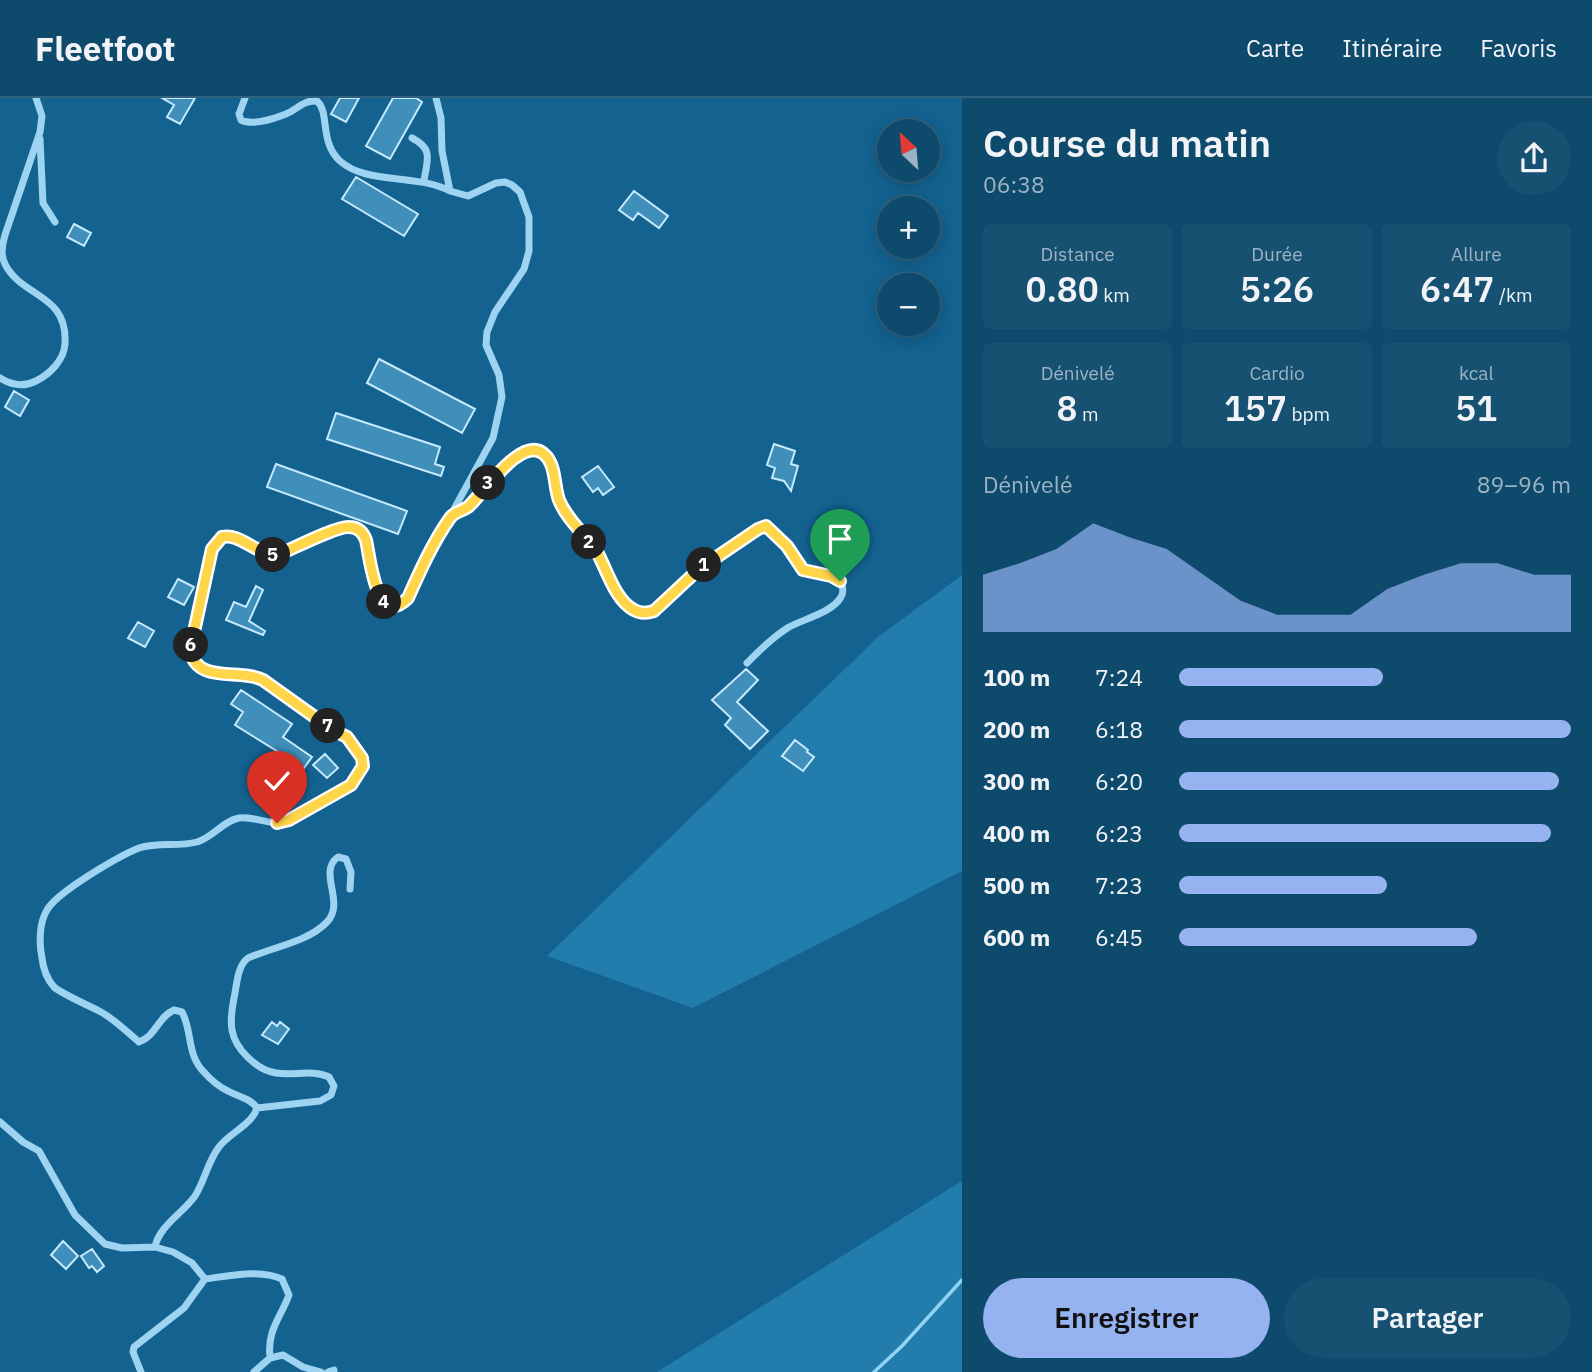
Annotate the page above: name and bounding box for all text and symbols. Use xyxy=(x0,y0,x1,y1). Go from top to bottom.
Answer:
text: Fleetfoot xyxy=(35,27,175,70)
text: Carte xyxy=(1246,32,1304,64)
text: Itinéraire xyxy=(1342,32,1442,64)
text: Favoris xyxy=(1480,32,1557,64)
text: Course du matin xyxy=(983,118,1271,167)
north arrow xyxy=(877,119,940,182)
map controls xyxy=(877,119,940,336)
button: share xyxy=(1497,121,1571,195)
text: 06:38 xyxy=(983,169,1045,199)
button: + xyxy=(877,196,940,259)
text: Distance xyxy=(1041,242,1115,266)
text: Durée xyxy=(1251,242,1303,266)
text: Allure xyxy=(1451,242,1502,266)
text: 0.80 xyxy=(1025,266,1099,312)
text: 5:26 xyxy=(1240,266,1314,312)
text: 6:47 xyxy=(1420,266,1494,312)
button: − xyxy=(877,273,940,336)
text: km xyxy=(1099,283,1130,307)
text: /km xyxy=(1494,283,1533,307)
text: Dénivelé xyxy=(1041,361,1115,385)
text: Cardio xyxy=(1249,361,1305,385)
text: kcal xyxy=(1459,361,1494,385)
text: 8 xyxy=(1057,385,1078,431)
text: 157 xyxy=(1224,385,1287,431)
text: 51 xyxy=(1455,385,1497,431)
text: m xyxy=(1078,402,1099,426)
text: bpm xyxy=(1287,402,1330,426)
pin: 3 xyxy=(470,466,505,500)
text: Dénivelé xyxy=(983,469,1073,499)
text: 89–96 m xyxy=(1477,469,1571,499)
text: 3 xyxy=(482,470,493,494)
pin xyxy=(810,509,870,581)
icon: arrive xyxy=(821,520,859,558)
pin: 2 xyxy=(572,524,606,560)
text: 2 xyxy=(583,529,594,553)
pin: 5 xyxy=(256,538,290,573)
text: 5 xyxy=(267,542,278,566)
pin: 1 xyxy=(686,547,722,582)
text: 1 xyxy=(698,552,709,576)
pin: 4 xyxy=(366,584,402,620)
text: 4 xyxy=(378,589,389,613)
pin: 6 xyxy=(174,628,208,662)
text: 6 xyxy=(185,632,196,656)
text: 100 m xyxy=(983,662,1050,692)
text: 7:24 xyxy=(1095,662,1143,692)
pin: 7 xyxy=(310,708,346,744)
text: 7 xyxy=(322,713,333,737)
text: 200 m xyxy=(983,714,1050,744)
text: 6:18 xyxy=(1095,714,1143,744)
pin xyxy=(247,751,307,823)
icon: check xyxy=(258,762,296,800)
text: 300 m xyxy=(983,766,1050,796)
text: 6:20 xyxy=(1095,766,1143,796)
text: 400 m xyxy=(983,818,1050,848)
text: 6:23 xyxy=(1095,818,1143,848)
text: 500 m xyxy=(983,870,1050,900)
text: 7:23 xyxy=(1095,870,1143,900)
text: 600 m xyxy=(983,922,1050,952)
text: 6:45 xyxy=(1095,922,1143,952)
button: Enregistrer xyxy=(983,1278,1270,1358)
button: Partager xyxy=(1284,1278,1571,1358)

